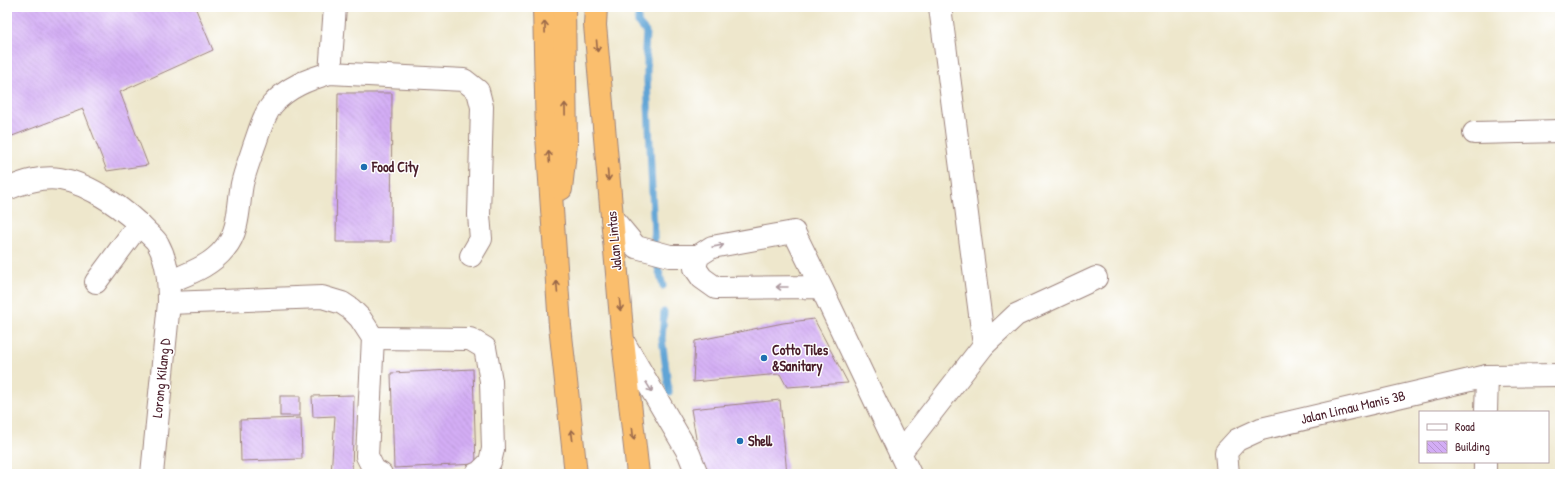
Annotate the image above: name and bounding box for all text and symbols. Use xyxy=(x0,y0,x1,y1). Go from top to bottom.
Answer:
one-way arrow xyxy=(541,21,549,34)
one-way arrow xyxy=(594,39,601,52)
one-way arrow xyxy=(561,103,569,116)
one-way arrow xyxy=(545,151,552,164)
place label: Food City xyxy=(371,157,419,178)
marker: Food City xyxy=(359,162,369,172)
one-way arrow xyxy=(605,168,612,181)
street label: Jalan Lintas xyxy=(601,210,626,272)
one-way arrow xyxy=(711,242,724,250)
one-way arrow xyxy=(554,281,561,294)
one-way arrow xyxy=(776,283,789,291)
one-way arrow xyxy=(616,298,623,311)
street label: Lorong Kilang D xyxy=(147,337,175,419)
place label: Cotto Tiles &Sanitary xyxy=(772,340,829,377)
marker: Cotto Tiles &Sanitary xyxy=(759,353,769,363)
one-way arrow xyxy=(645,381,653,392)
street label: Jalan Limau Manis 3B xyxy=(1299,385,1407,428)
legend xyxy=(1419,411,1549,463)
text: Road xyxy=(1455,418,1475,435)
one-way arrow xyxy=(629,427,637,440)
one-way arrow xyxy=(568,429,576,442)
place label: Shell xyxy=(748,431,773,450)
marker: Shell xyxy=(735,436,745,446)
text: Building xyxy=(1455,438,1490,455)

